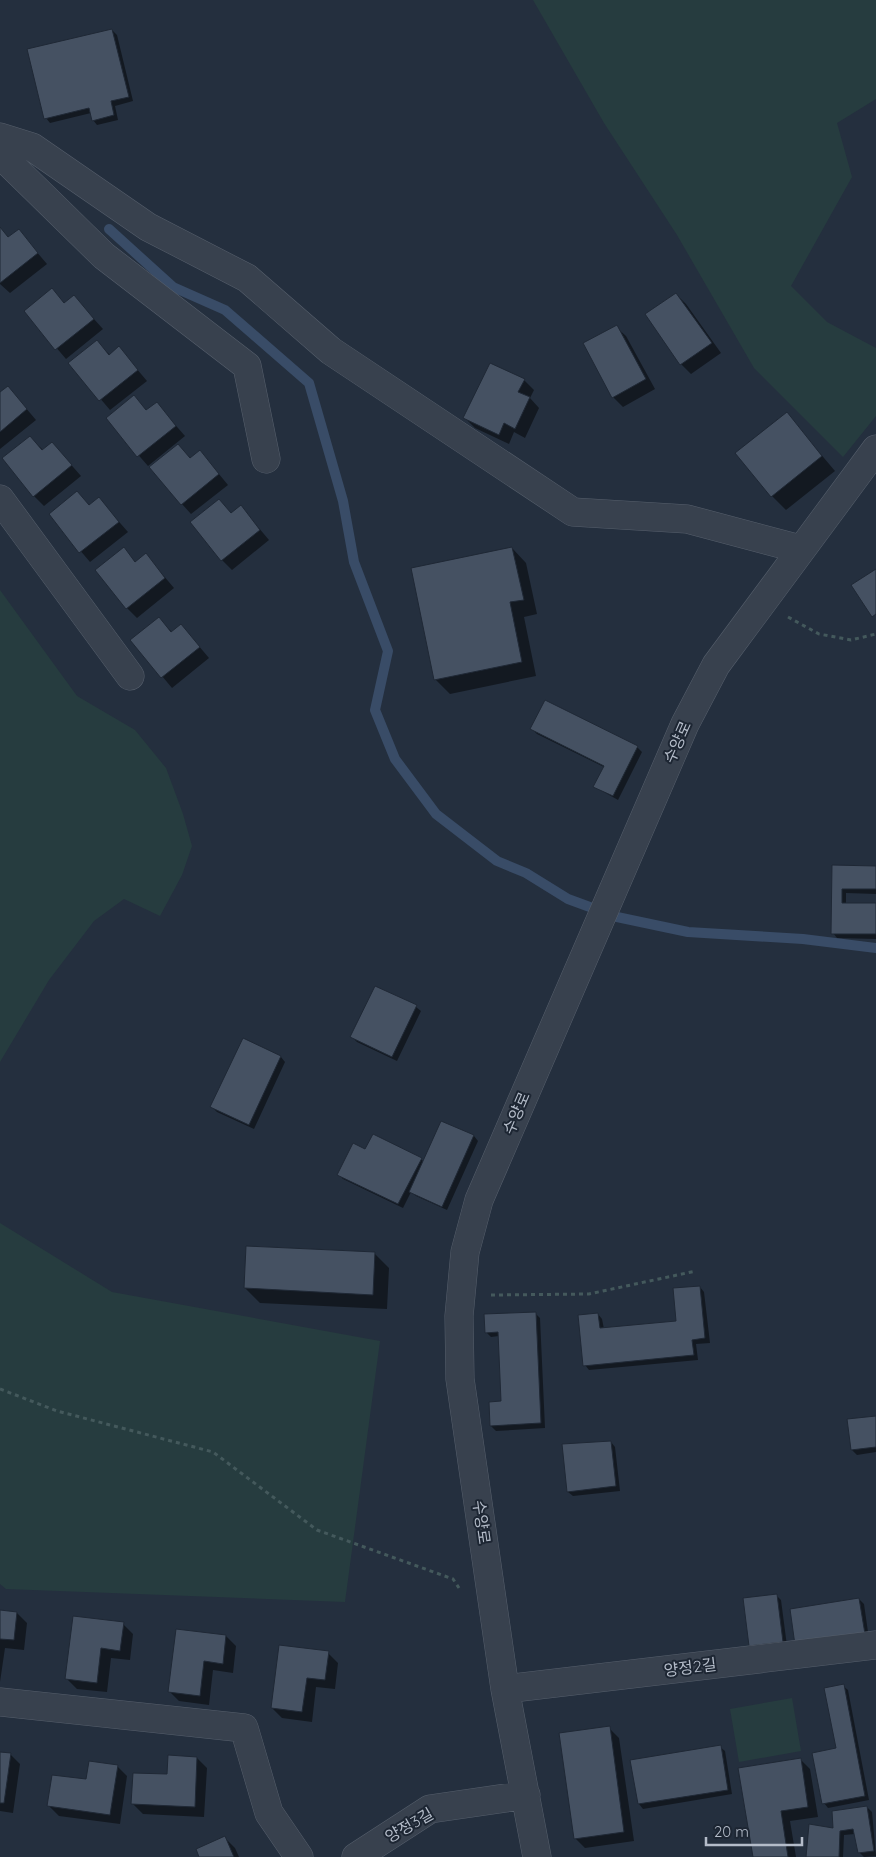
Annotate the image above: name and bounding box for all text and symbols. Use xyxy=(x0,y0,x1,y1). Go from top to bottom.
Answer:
street label: 수양로 xyxy=(659,718,695,766)
street label: 수양로 xyxy=(498,1089,534,1137)
street label: 수양로 xyxy=(469,1499,495,1546)
street label: 양정2길 xyxy=(662,1654,718,1680)
street label: 양정3길 xyxy=(381,1803,437,1847)
scale bar xyxy=(706,1814,802,1846)
text: 20 m xyxy=(714,1822,749,1841)

